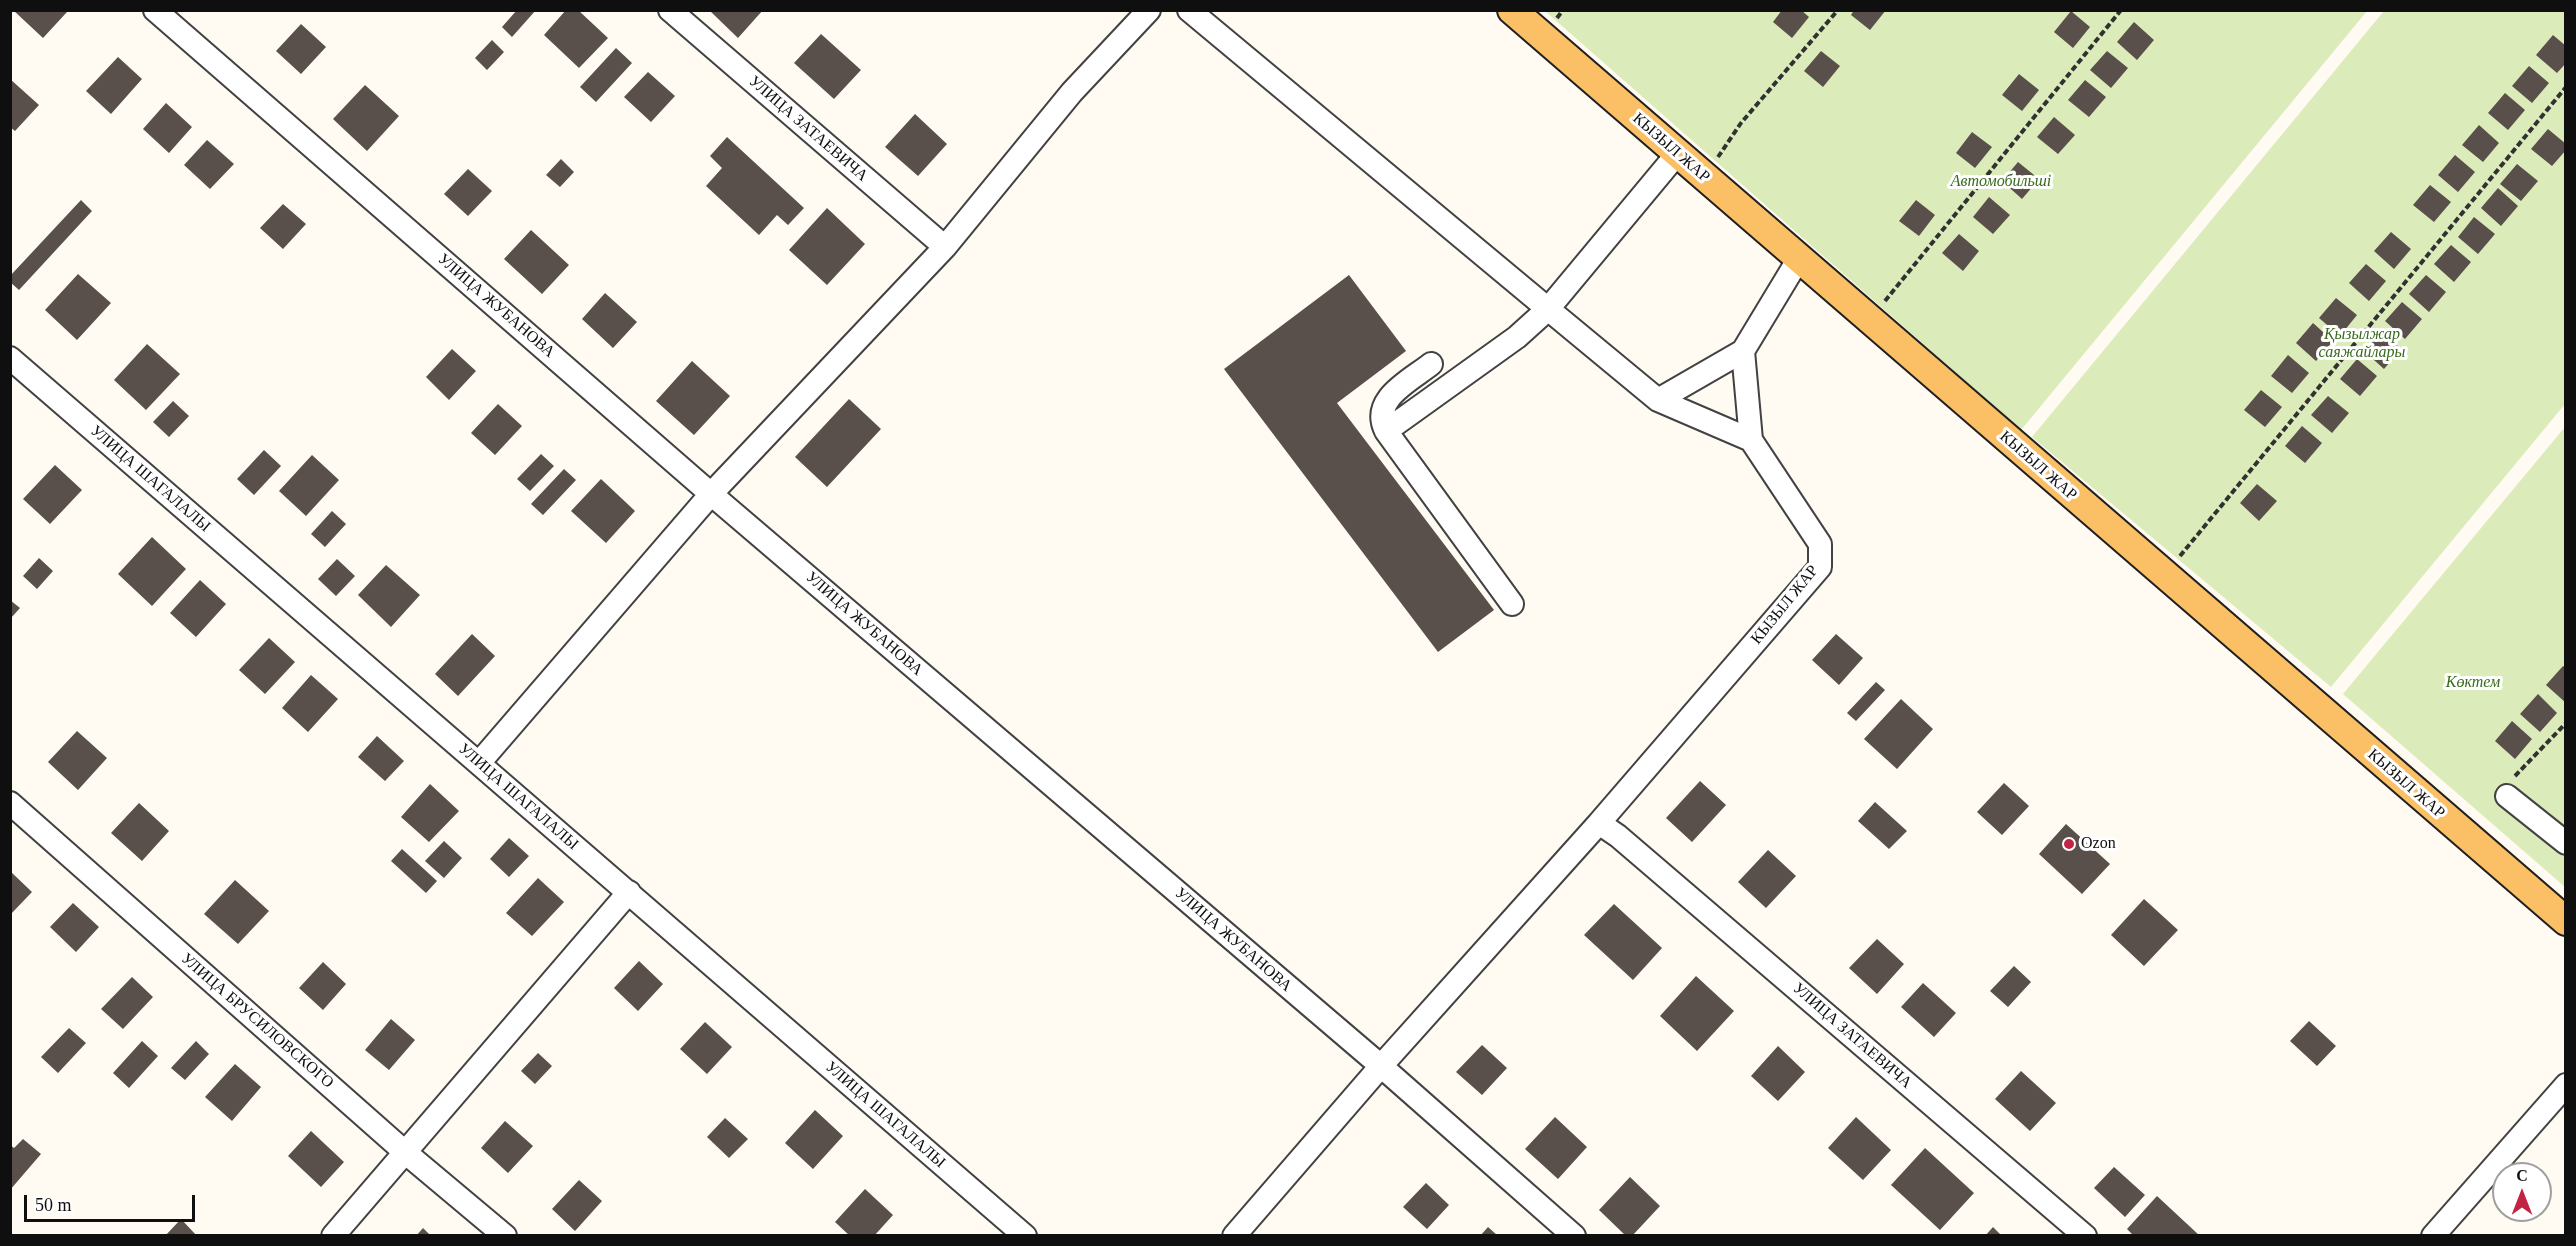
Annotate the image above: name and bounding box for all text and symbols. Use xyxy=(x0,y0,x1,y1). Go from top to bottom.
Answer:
street label: УЛИЦА ЗАТАЕВИЧА xyxy=(744,72,872,186)
street label: КЫЗЫЛ ЖАР xyxy=(1628,109,1714,187)
park label: Автомобильші xyxy=(1951,172,2051,192)
street label: УЛИЦА ЖУБАНОВА xyxy=(433,250,559,362)
park label: Қызылжар саяжайлары xyxy=(2319,325,2405,363)
street label: УЛИЦА ШАГАЛАЛЫ xyxy=(86,422,214,536)
street label: КЫЗЫЛ ЖАР xyxy=(1995,427,2081,505)
street label: КЫЗЫЛ ЖАР xyxy=(1747,562,1823,648)
street label: УЛИЦА ЖУБАНОВА xyxy=(801,568,927,680)
park label: Көктем xyxy=(2446,673,2500,693)
street label: УЛИЦА ШАГАЛАЛЫ xyxy=(454,740,582,854)
street label: КЫЗЫЛ ЖАР xyxy=(2363,745,2449,823)
place label: Ozon xyxy=(2081,834,2116,854)
marker: Ozon xyxy=(2062,837,2076,851)
street label: УЛИЦА ЖУБАНОВА xyxy=(1170,884,1296,996)
street label: УЛИЦА БРУСИЛОВСКОГО xyxy=(177,949,337,1093)
street label: УЛИЦА ЗАТАЕВИЧА xyxy=(1788,979,1916,1093)
street label: УЛИЦА ШАГАЛАЛЫ xyxy=(821,1058,949,1172)
north arrow xyxy=(2492,1162,2552,1222)
text: С xyxy=(2516,1167,2528,1184)
scale bar xyxy=(27,1183,198,1221)
text: 50 m xyxy=(35,1195,72,1215)

